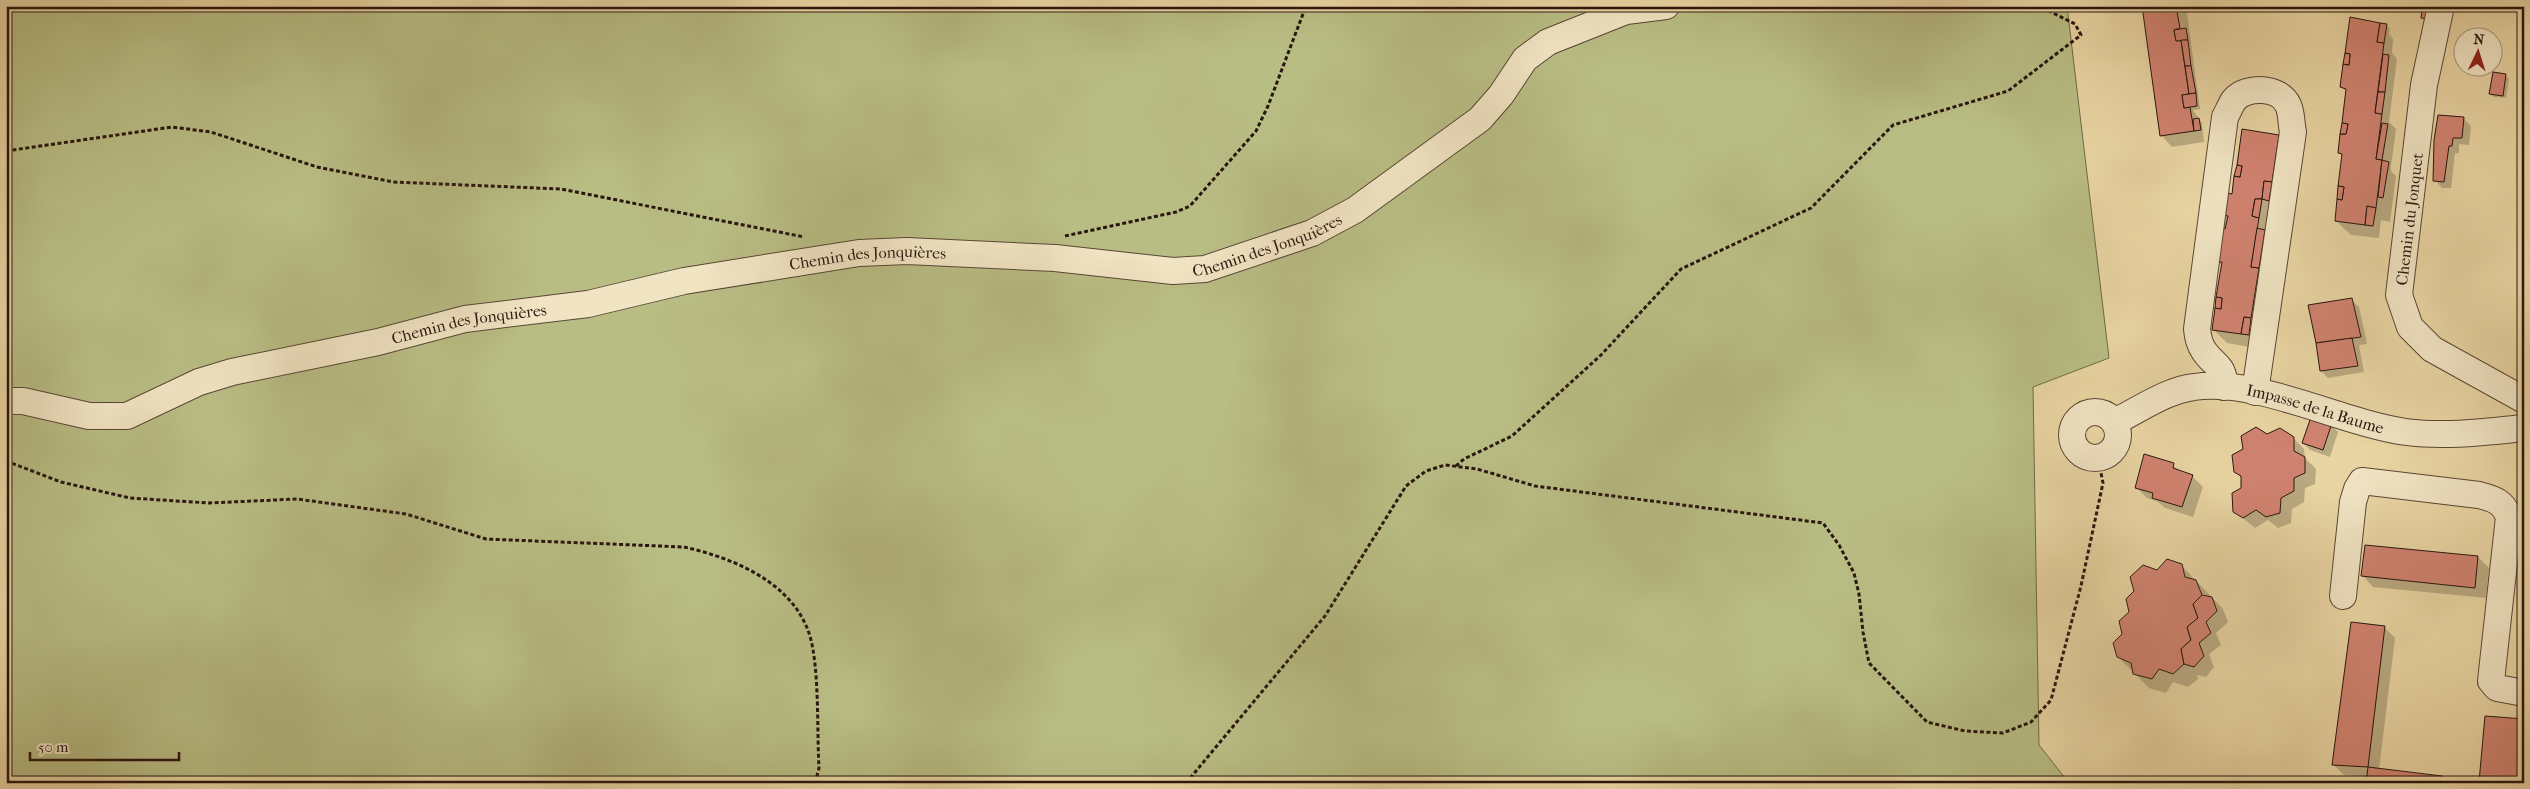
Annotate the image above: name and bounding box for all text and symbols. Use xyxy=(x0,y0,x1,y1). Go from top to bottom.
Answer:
north arrow xyxy=(2452,28,2502,78)
text: N xyxy=(2473,31,2485,48)
street label: Chemin du Jonquet xyxy=(2392,151,2427,286)
street label: Chemin des Jonquières xyxy=(1192,210,1345,280)
street label: Chemin des Jonquières xyxy=(788,242,947,274)
street label: Chemin des Jonquières xyxy=(390,300,548,348)
street label: Impasse de la Baume xyxy=(2245,380,2386,437)
scale bar xyxy=(30,729,179,761)
text: 50 m xyxy=(38,738,69,756)

